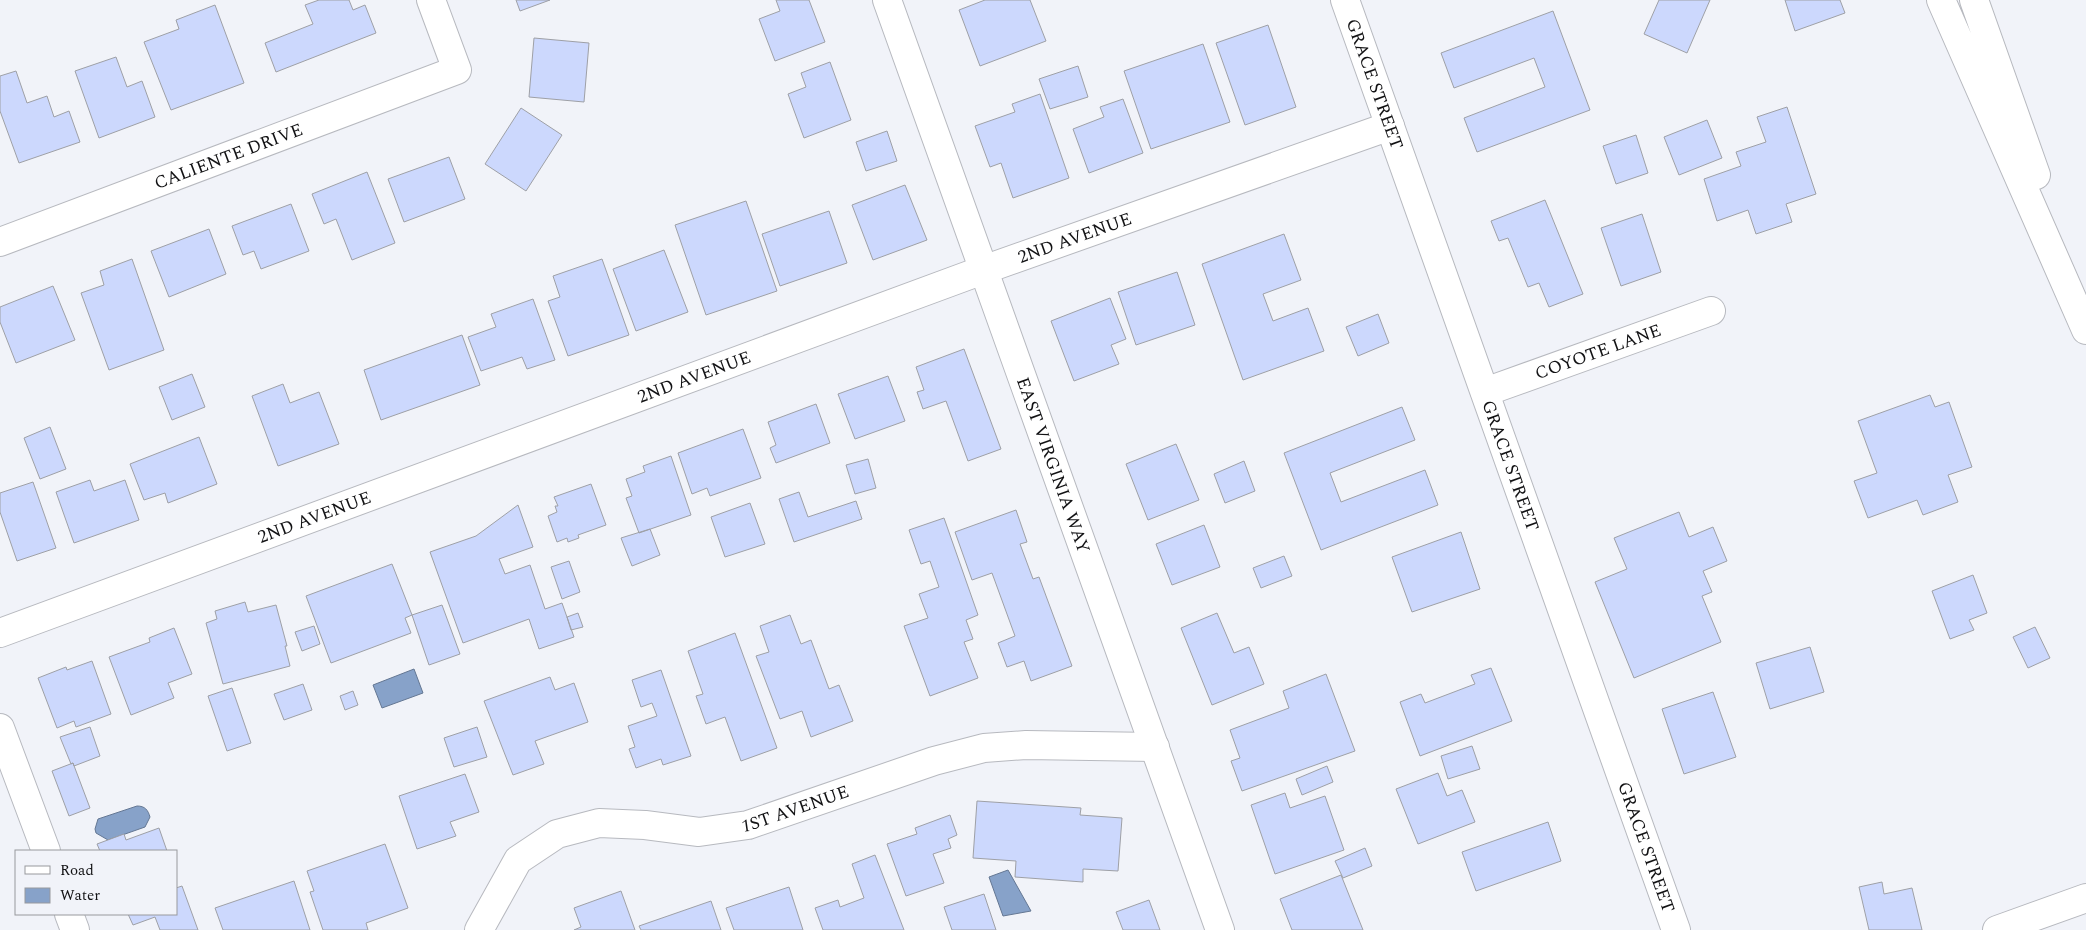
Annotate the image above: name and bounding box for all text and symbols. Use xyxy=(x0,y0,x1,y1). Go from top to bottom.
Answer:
street label: GRACE STREET xyxy=(1339,15,1411,153)
street label: CALIENTE DRIVE xyxy=(150,116,307,196)
street label: 2ND AVENUE xyxy=(1014,205,1135,270)
street label: COYOTE LANE xyxy=(1531,316,1665,387)
street label: 2ND AVENUE xyxy=(634,343,755,410)
street label: EAST VIRGINIA WAY xyxy=(1010,373,1098,557)
street label: GRACE STREET xyxy=(1475,396,1546,535)
street label: 2ND AVENUE xyxy=(254,484,375,550)
street label: 1ST AVENUE xyxy=(739,778,853,839)
street label: GRACE STREET xyxy=(1611,778,1682,916)
legend xyxy=(15,850,178,915)
text: Road xyxy=(60,859,94,882)
text: Water xyxy=(60,884,100,907)

